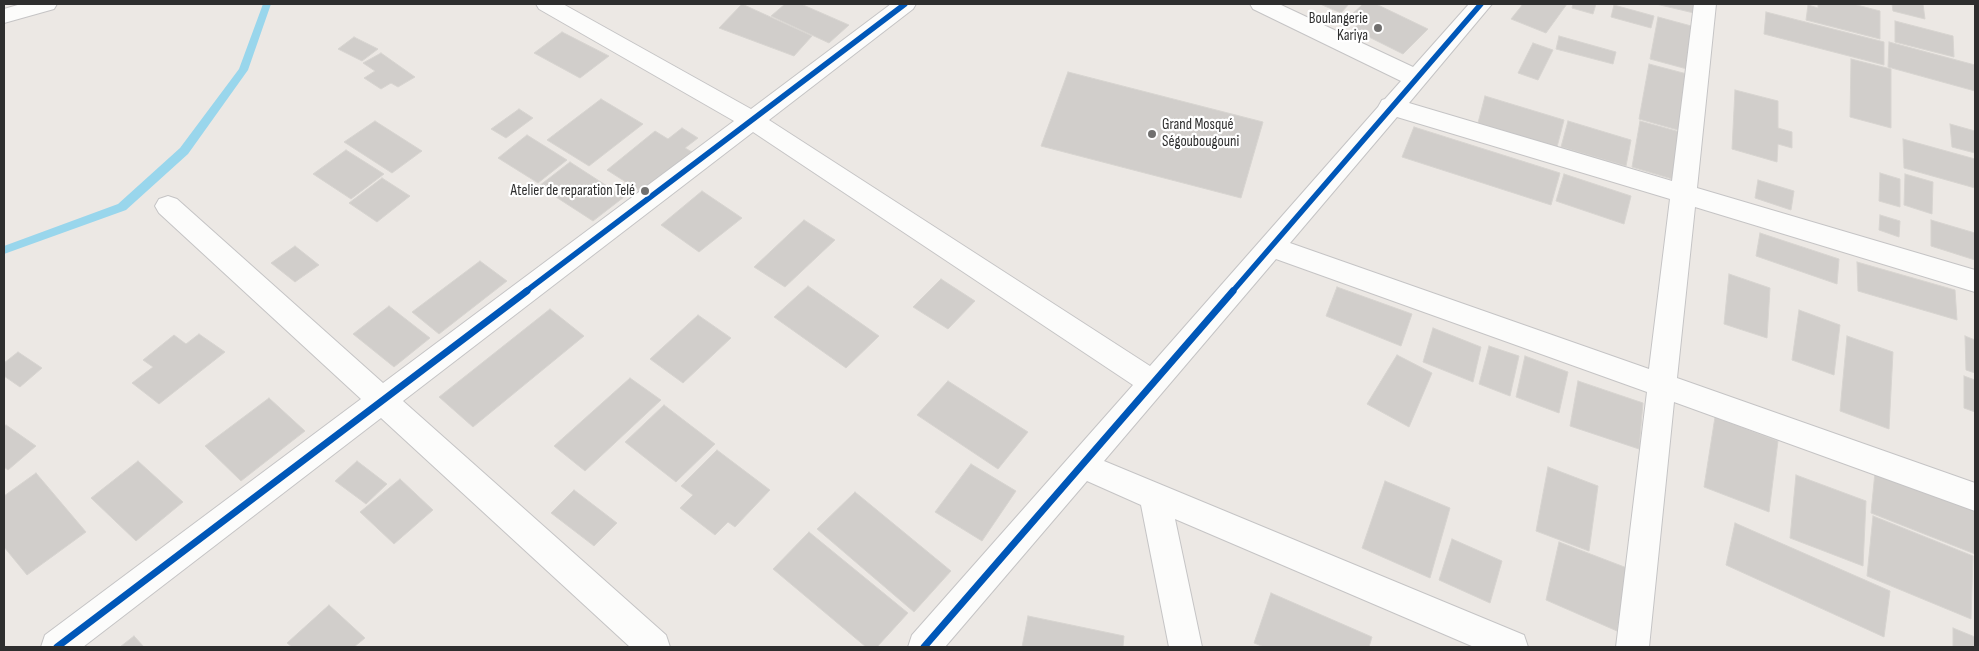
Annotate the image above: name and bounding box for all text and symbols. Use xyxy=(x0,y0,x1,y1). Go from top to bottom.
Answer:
place label: Boulangerie Kariya xyxy=(1309,10,1368,45)
marker: Boulangerie Kariya xyxy=(1372,22,1384,34)
place label: Grand Mosqué Ségoubougouni xyxy=(1162,116,1239,151)
marker: Grand Mosqué Ségoubougouni xyxy=(1146,128,1158,140)
place label: Atelier de reparation Telé xyxy=(511,182,635,200)
marker: Atelier de reparation Telé xyxy=(639,185,651,197)

